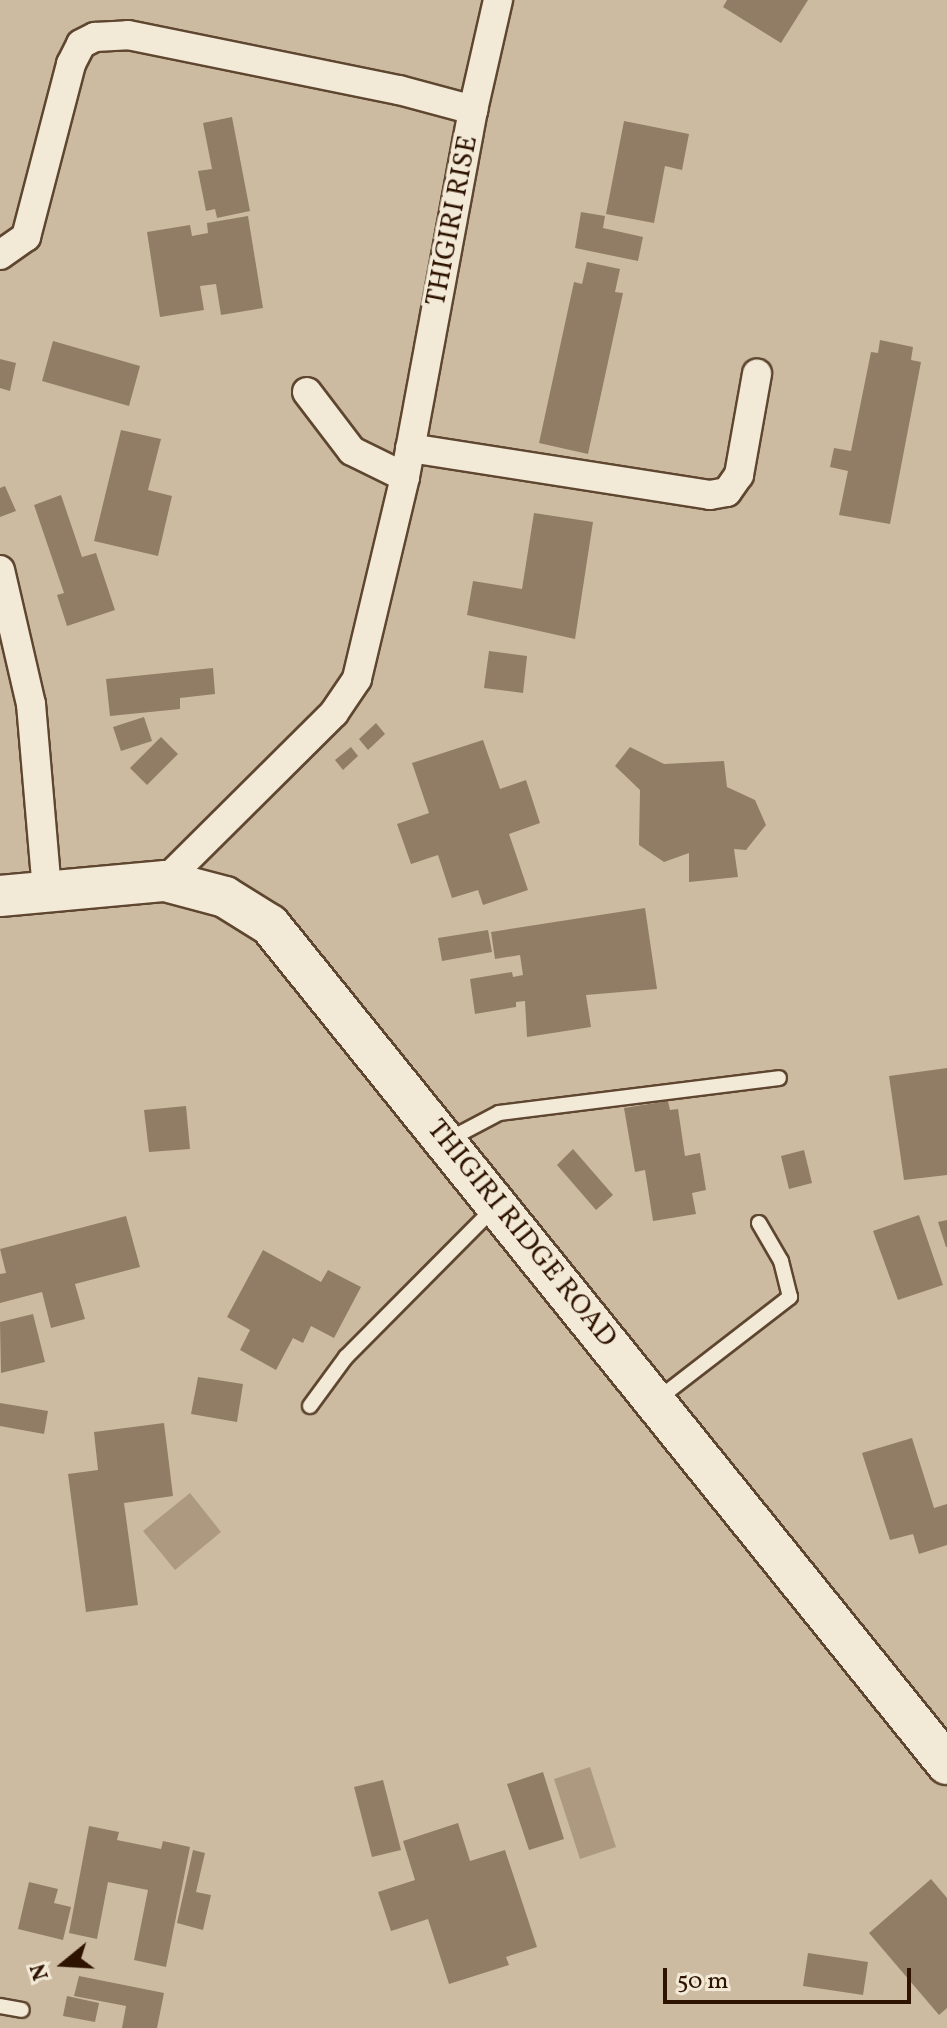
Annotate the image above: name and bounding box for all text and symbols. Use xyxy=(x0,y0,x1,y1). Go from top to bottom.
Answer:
street label: THIGIRI RISE xyxy=(420,133,486,309)
street label: THIGIRI RIDGE ROAD xyxy=(419,1113,623,1355)
north arrow xyxy=(24,1924,104,2004)
scale bar xyxy=(667,1952,915,2002)
text: N xyxy=(23,1959,58,1984)
text: 50 m xyxy=(677,1965,729,1999)

